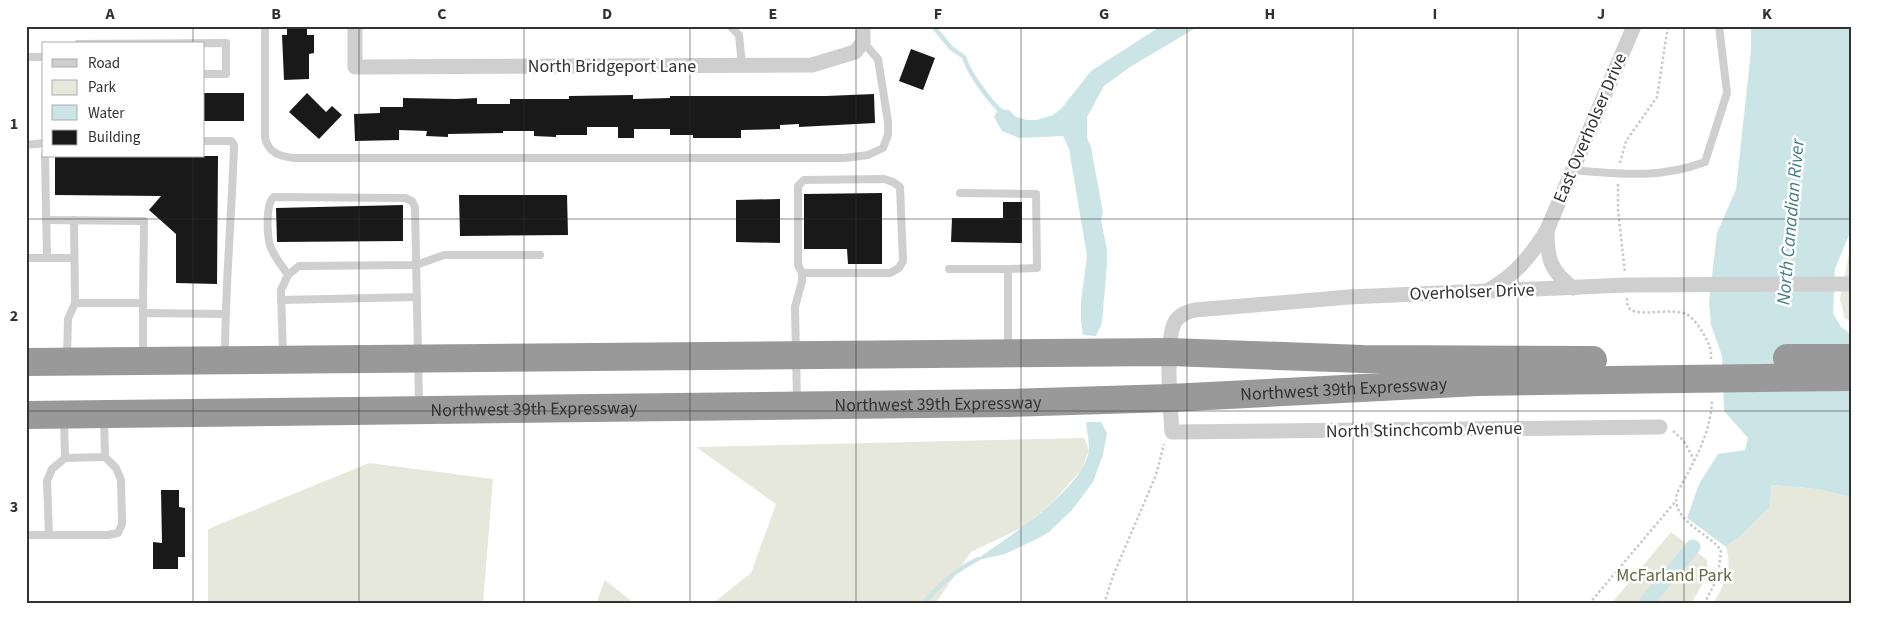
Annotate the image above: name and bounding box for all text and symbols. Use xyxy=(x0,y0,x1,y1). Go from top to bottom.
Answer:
text: A xyxy=(104,3,115,25)
text: B xyxy=(271,3,281,25)
text: C xyxy=(437,3,447,25)
text: D xyxy=(602,3,612,25)
text: E xyxy=(769,3,777,25)
text: F xyxy=(934,3,942,25)
text: G xyxy=(1099,3,1109,25)
text: H xyxy=(1265,3,1275,25)
text: I xyxy=(1433,3,1437,25)
text: J xyxy=(1597,3,1605,25)
text: K xyxy=(1762,3,1772,25)
legend xyxy=(42,42,205,158)
street label: East Overholser Drive xyxy=(1547,49,1633,207)
text: Road xyxy=(88,53,120,74)
street label: North Bridgeport Lane xyxy=(528,54,696,79)
text: Park xyxy=(88,77,117,98)
text: Water xyxy=(88,103,125,124)
text: 1 xyxy=(10,113,18,135)
text: Building xyxy=(88,127,141,148)
water label: North Canadian River xyxy=(1770,136,1812,306)
street label: Overholser Drive xyxy=(1409,277,1535,307)
text: 2 xyxy=(10,305,18,327)
street label: Northwest 39th Expressway xyxy=(1240,371,1448,407)
street label: Northwest 39th Expressway xyxy=(834,389,1042,418)
street label: Northwest 39th Expressway xyxy=(430,395,638,423)
street label: North Stinchcomb Avenue xyxy=(1326,416,1522,444)
text: 3 xyxy=(10,496,18,518)
park label: McFarland Park xyxy=(1616,563,1732,588)

